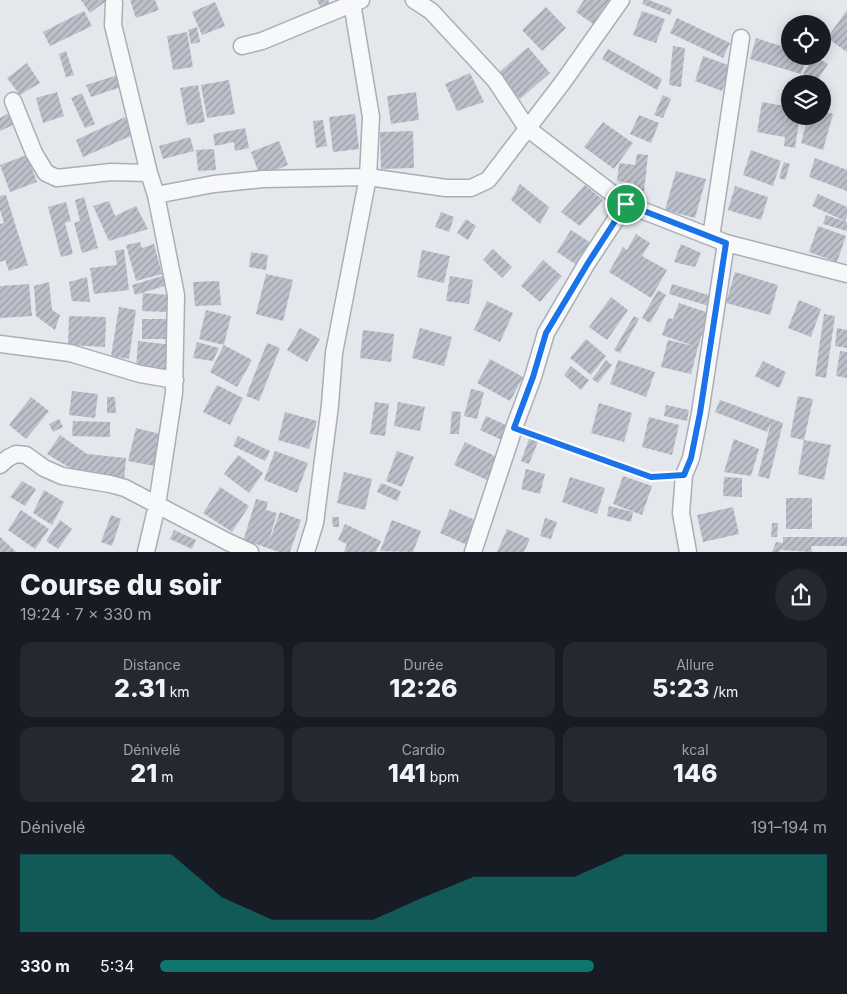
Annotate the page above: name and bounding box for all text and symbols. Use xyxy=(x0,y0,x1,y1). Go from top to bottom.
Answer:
map controls xyxy=(781,15,831,125)
button: locate xyxy=(781,15,831,65)
button: layers xyxy=(781,75,831,125)
pin xyxy=(605,183,647,225)
icon: arrive xyxy=(612,190,640,218)
text: Course du soir xyxy=(20,568,222,602)
button: share xyxy=(775,569,827,621)
text: 19:24 · 7 × 330 m xyxy=(20,604,152,624)
text: Distance xyxy=(123,656,181,673)
text: Durée xyxy=(404,656,443,673)
text: Allure xyxy=(676,656,714,673)
text: 2.31 xyxy=(114,673,166,703)
text: 12:26 xyxy=(389,673,458,703)
text: 5:23 xyxy=(652,673,709,703)
text: km xyxy=(166,683,190,700)
text: /km xyxy=(709,683,738,700)
text: Dénivelé xyxy=(123,741,180,758)
text: Cardio xyxy=(402,741,445,758)
text: kcal xyxy=(682,741,709,758)
text: 21 xyxy=(130,758,157,788)
text: 141 xyxy=(388,758,426,788)
text: 146 xyxy=(673,758,718,788)
text: m xyxy=(157,768,173,785)
text: bpm xyxy=(426,768,459,785)
text: Dénivelé xyxy=(20,817,85,837)
text: 191–194 m xyxy=(751,817,827,837)
text: 330 m xyxy=(20,956,70,976)
text: 5:34 xyxy=(100,956,135,976)

